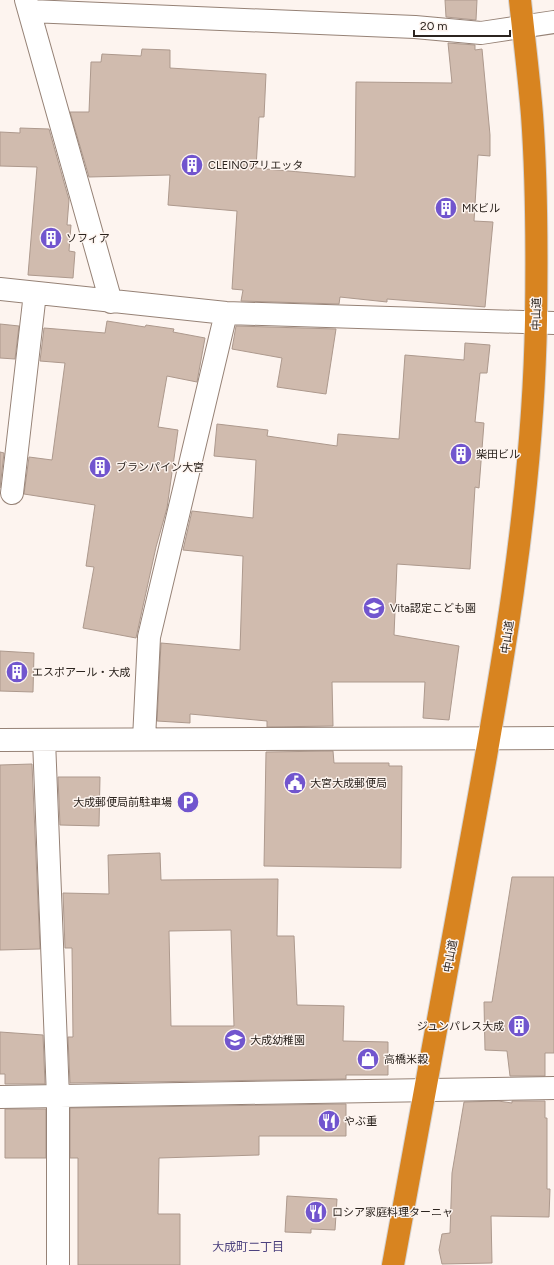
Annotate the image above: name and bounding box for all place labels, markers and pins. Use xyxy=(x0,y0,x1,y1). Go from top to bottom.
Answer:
building icon: CLEINOアリエッタ xyxy=(179,152,205,178)
place label: CLEINOアリエッタ xyxy=(208,159,303,172)
building icon: MKビル xyxy=(433,195,459,221)
place label: MKビル xyxy=(462,202,500,215)
building icon: ソフィア xyxy=(38,225,64,251)
place label: ソフィア xyxy=(66,232,110,245)
building icon: 柴田ビル xyxy=(448,441,474,467)
place label: 柴田ビル xyxy=(476,448,520,461)
building icon: ブランパイン大宮 xyxy=(87,454,113,480)
place label: ブランパイン大宮 xyxy=(116,461,204,474)
school or university icon: Vita認定こども園 xyxy=(361,595,387,621)
place label: Vita認定こども園 xyxy=(390,602,476,615)
building icon: エスポアール・大成 xyxy=(4,659,30,685)
place label: エスポアール・大成 xyxy=(32,666,130,679)
public building icon: 大宮大成郵便局 xyxy=(282,770,308,796)
place label: 大宮大成郵便局 xyxy=(310,777,387,790)
parking icon: 大成郵便局前駐車場 xyxy=(175,789,201,815)
place label: 大成郵便局前駐車場 xyxy=(73,796,172,809)
building icon: ジュンパレス大成 xyxy=(506,1013,532,1039)
place label: ジュンパレス大成 xyxy=(417,1020,504,1033)
school or university icon: 大成幼稚園 xyxy=(222,1027,248,1053)
place label: 大成幼稚園 xyxy=(250,1034,305,1047)
shop icon: 高橋米穀 xyxy=(355,1046,381,1072)
place label: 高橋米穀 xyxy=(384,1053,429,1066)
restaurant icon: やぶ重 xyxy=(316,1108,342,1134)
place label: やぶ重 xyxy=(344,1115,377,1128)
restaurant icon: ロシア家庭料理ターニャ xyxy=(303,1199,329,1225)
place label: ロシア家庭料理ターニャ xyxy=(332,1206,453,1219)

